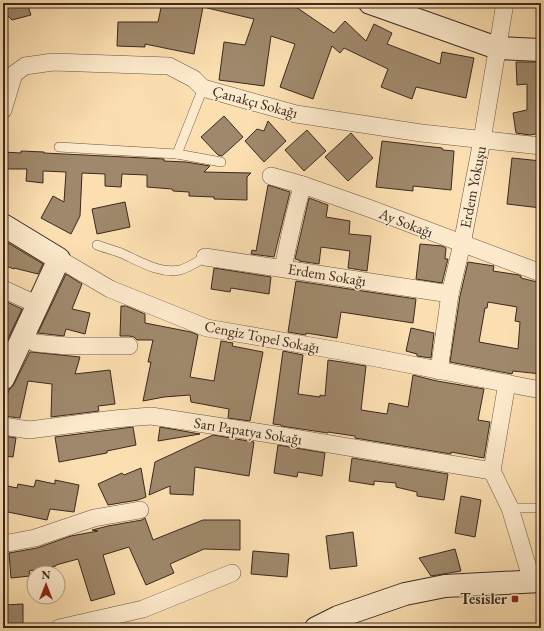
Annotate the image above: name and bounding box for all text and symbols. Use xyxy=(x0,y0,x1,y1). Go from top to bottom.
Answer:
street label: Çanakçı Sokağı xyxy=(210,81,300,122)
street label: Erdem Yokuşu xyxy=(455,144,490,230)
street label: Ay Sokağı xyxy=(376,203,436,242)
street label: Erdem Sokağı xyxy=(287,259,368,290)
street label: Cengiz Topel Sokağı xyxy=(203,316,322,357)
street label: Sarı Papatya Sokağı xyxy=(193,413,304,448)
north arrow xyxy=(26,565,66,605)
text: N xyxy=(42,568,51,582)
place label: Tesisler xyxy=(460,589,508,608)
marker: Tesisler xyxy=(510,594,520,604)

